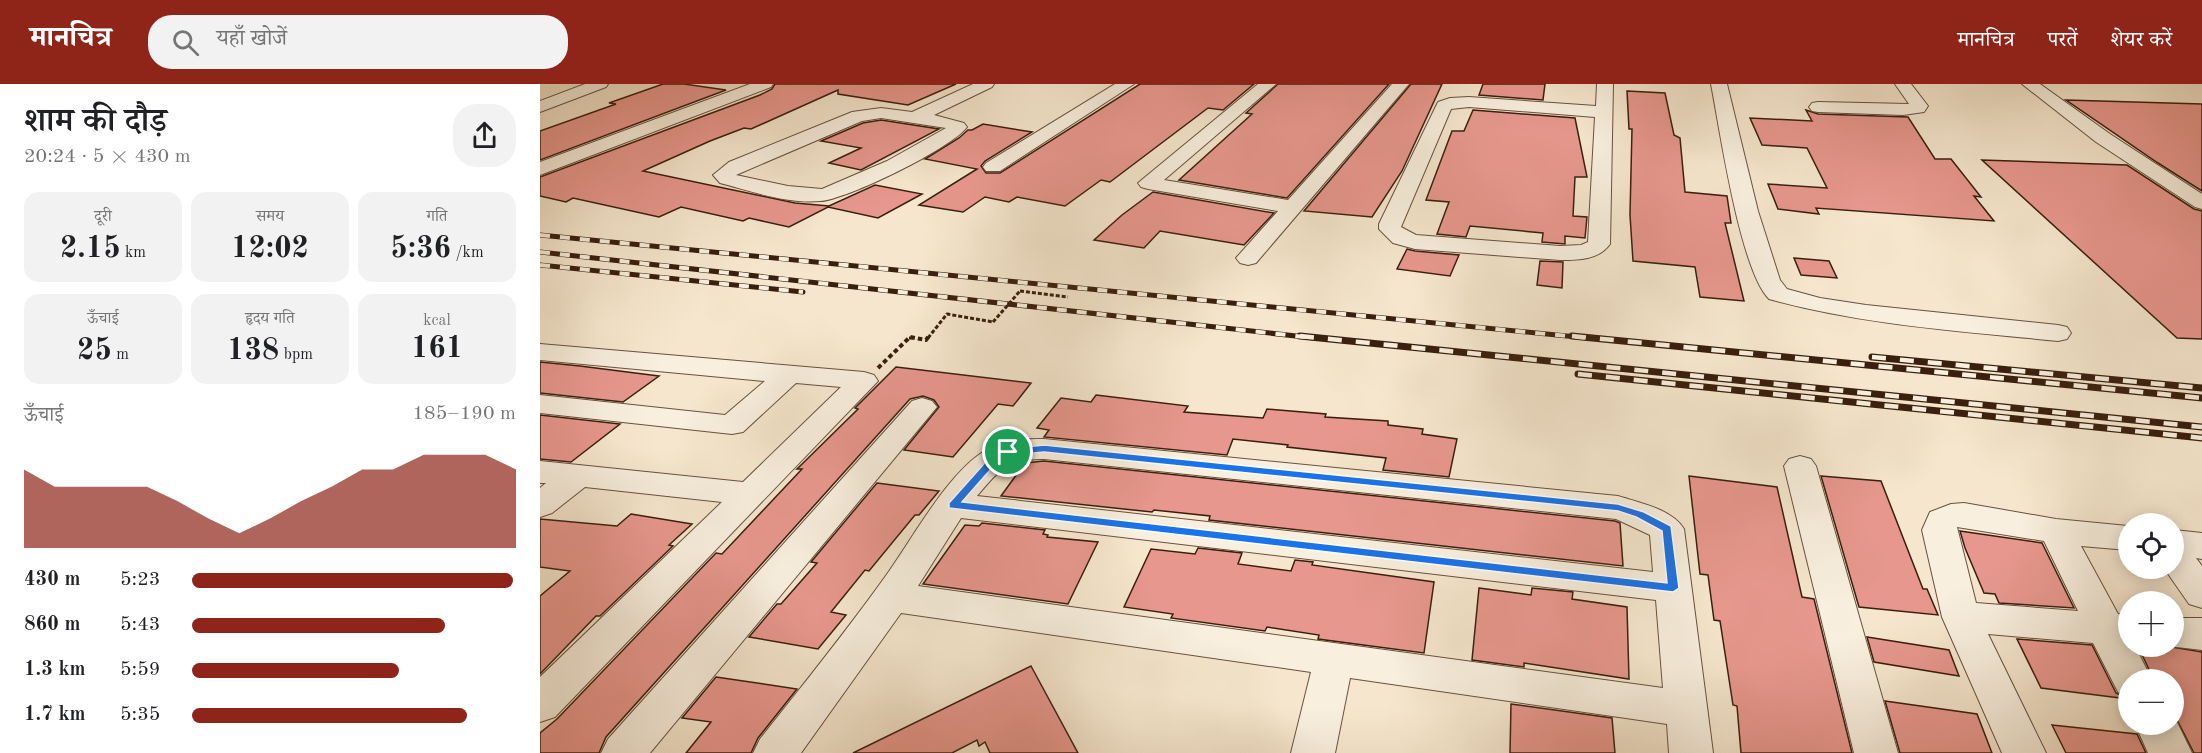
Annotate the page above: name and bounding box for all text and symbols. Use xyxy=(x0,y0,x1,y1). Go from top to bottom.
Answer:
search box xyxy=(148,15,568,69)
text: मानचित्र xyxy=(30,25,112,53)
icon: search xyxy=(169,26,202,59)
text: यहाँ खोजें xyxy=(217,28,287,50)
text: मानचित्र xyxy=(1958,30,2014,51)
text: परतें xyxy=(2047,30,2077,51)
text: शेयर करें xyxy=(2110,30,2172,51)
button: share xyxy=(453,104,516,167)
text: शाम की दौड़ xyxy=(24,106,167,139)
text: 20:24 · 5 × 430 m xyxy=(24,147,191,167)
text: दूरी xyxy=(94,209,112,225)
text: समय xyxy=(256,209,284,225)
text: गति xyxy=(427,209,447,225)
text: 2.15 xyxy=(60,234,121,264)
text: 12:02 xyxy=(231,234,309,264)
text: 5:36 xyxy=(390,234,451,264)
text: km xyxy=(121,245,146,261)
text: /km xyxy=(451,245,484,261)
text: ऊँचाई xyxy=(87,311,119,327)
text: हृदय गति xyxy=(245,311,295,327)
text: kcal xyxy=(423,313,451,329)
text: 161 xyxy=(411,334,463,364)
text: 25 xyxy=(77,336,112,366)
text: 138 xyxy=(227,336,279,366)
text: m xyxy=(112,347,129,363)
text: bpm xyxy=(279,347,313,363)
text: 185–190 m xyxy=(413,404,516,424)
text: ऊँचाई xyxy=(24,406,63,426)
pin xyxy=(982,426,1033,477)
icon: arrive xyxy=(991,435,1024,468)
map controls xyxy=(2118,513,2184,735)
button: locate xyxy=(2118,513,2184,579)
text: 430 m xyxy=(24,570,80,590)
text: 5:23 xyxy=(120,570,160,590)
button: + xyxy=(2118,591,2184,657)
text: 860 m xyxy=(24,615,80,635)
text: 5:43 xyxy=(120,615,160,635)
text: 1.3 km xyxy=(24,660,86,680)
text: 5:59 xyxy=(120,660,160,680)
button: − xyxy=(2118,669,2184,735)
text: 1.7 km xyxy=(24,705,86,725)
text: 5:35 xyxy=(120,705,160,725)

